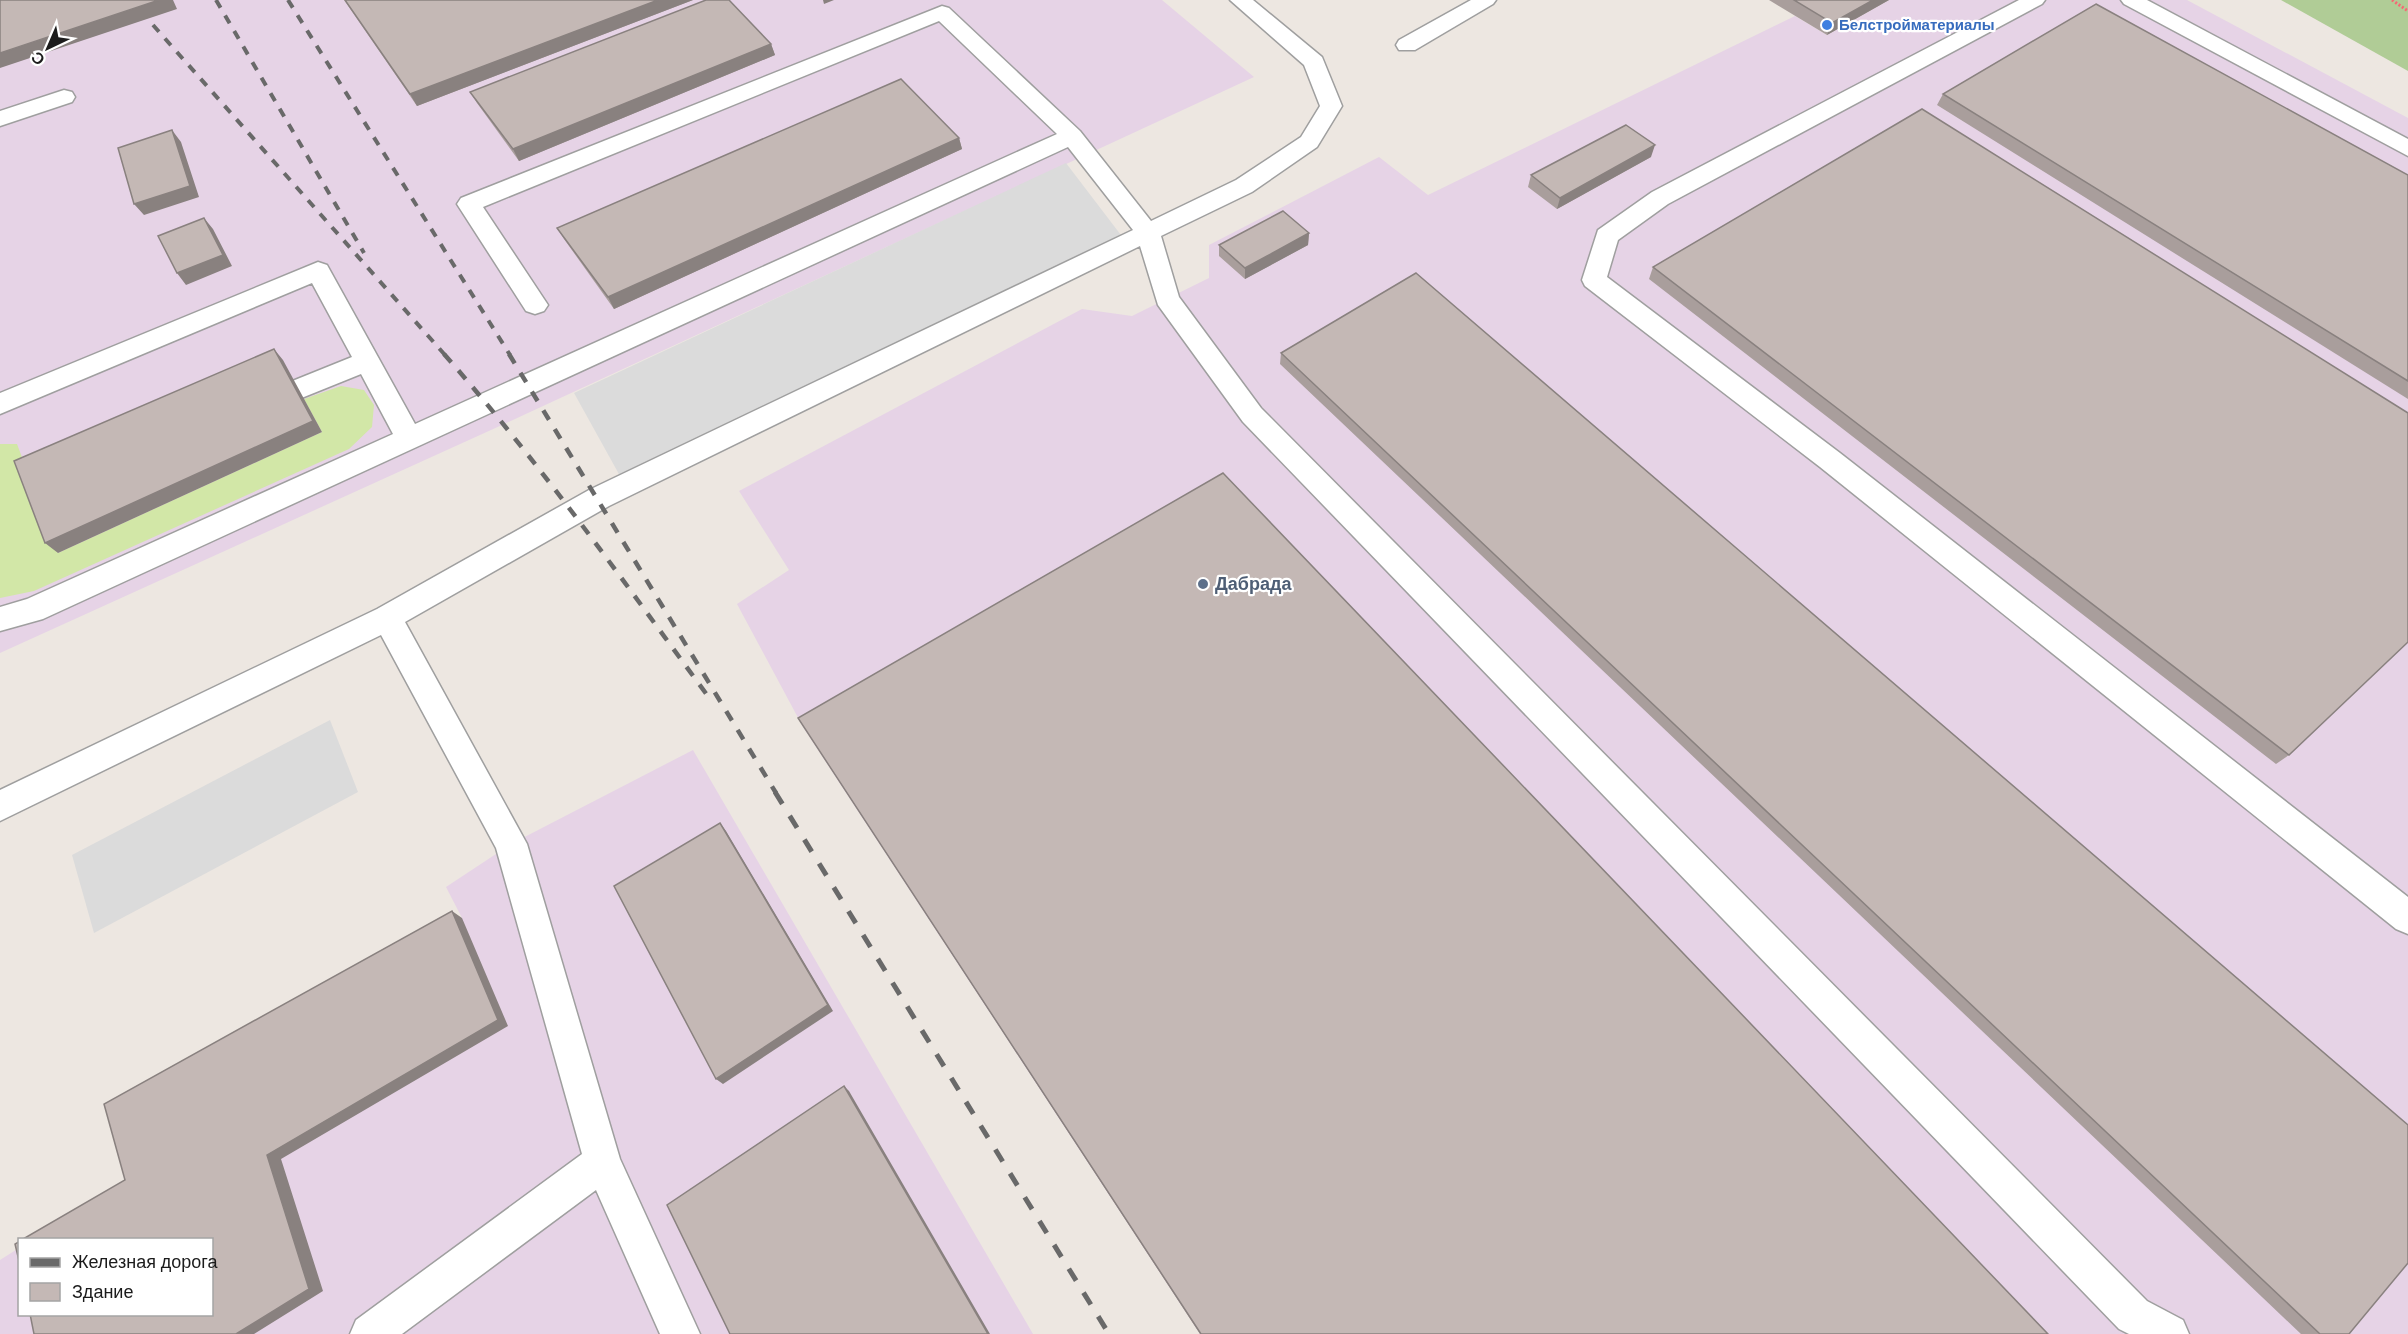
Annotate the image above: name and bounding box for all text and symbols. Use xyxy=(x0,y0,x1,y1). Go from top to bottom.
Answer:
place label: Белстройматериалы xyxy=(1839,15,1995,35)
north arrow xyxy=(18,18,78,78)
marker: Белстройматериалы xyxy=(1820,18,1834,32)
text: С xyxy=(26,47,49,70)
place label: Дабрада xyxy=(1215,572,1292,596)
marker: Дабрада xyxy=(1196,577,1210,591)
legend xyxy=(18,1238,213,1316)
text: Железная дорога xyxy=(72,1250,218,1274)
text: Здание xyxy=(72,1280,133,1304)

